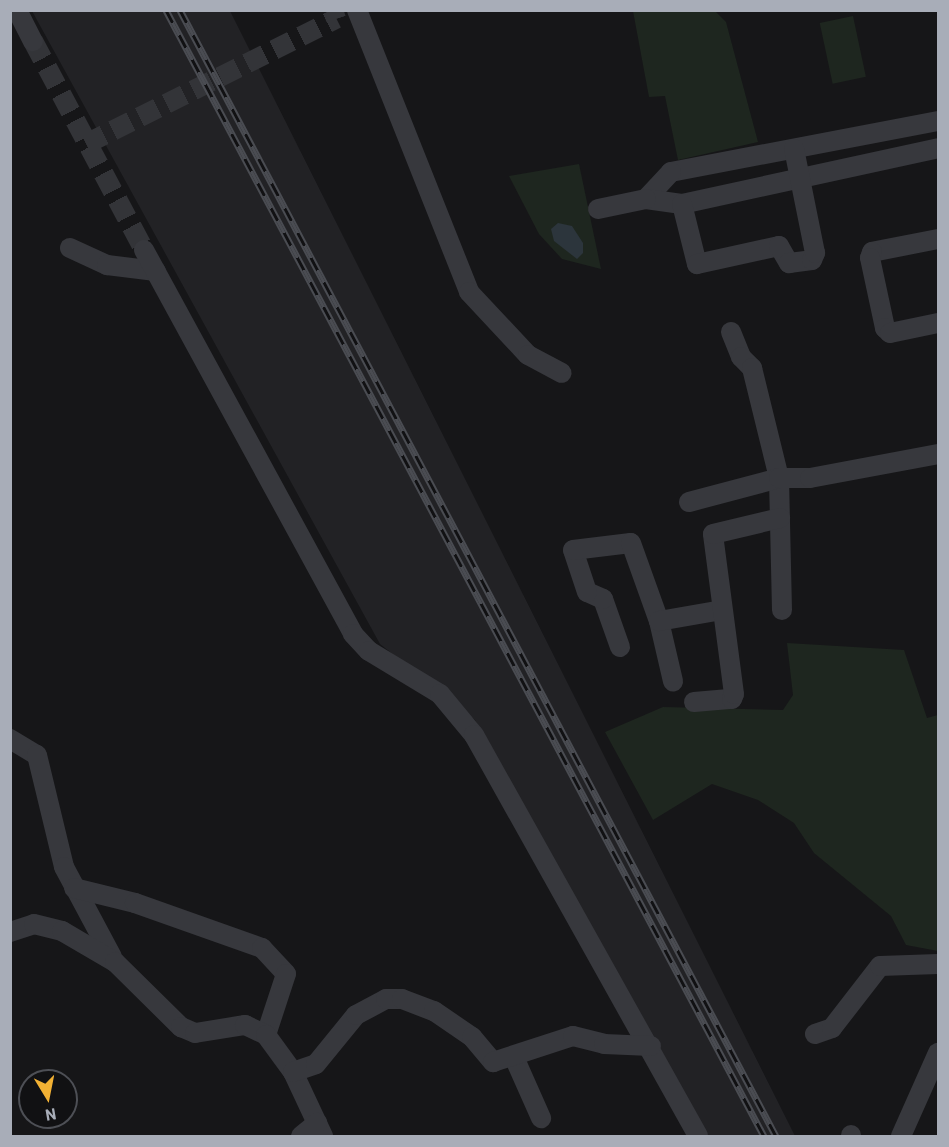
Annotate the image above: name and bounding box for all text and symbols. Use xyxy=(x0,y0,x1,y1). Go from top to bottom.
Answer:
north arrow xyxy=(18,1069,78,1129)
text: N xyxy=(44,1105,58,1126)

